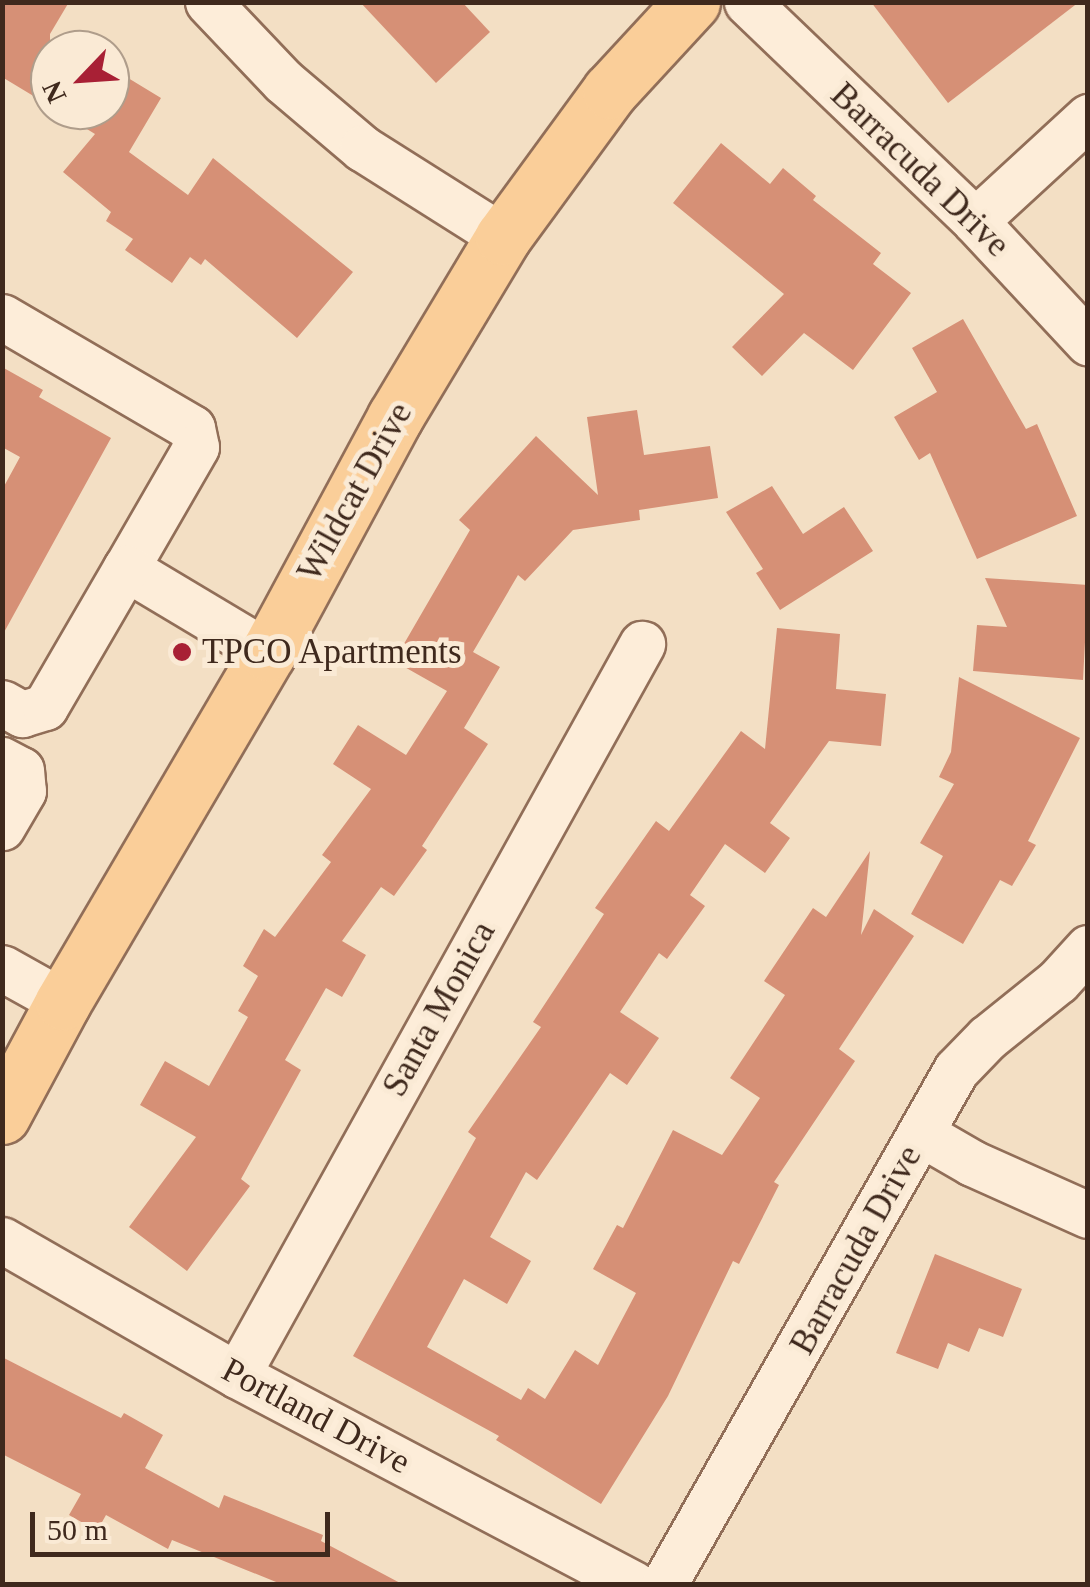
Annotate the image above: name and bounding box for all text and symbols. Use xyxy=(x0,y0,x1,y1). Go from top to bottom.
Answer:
north arrow xyxy=(30,30,130,130)
street label: Barracuda Drive xyxy=(822,74,1018,266)
text: N xyxy=(36,76,72,108)
street label: Wildcat Drive xyxy=(289,395,421,589)
place label: TPCO Apartments xyxy=(202,631,464,673)
marker: TPCO Apartments xyxy=(171,641,193,663)
street label: Santa Monica xyxy=(374,914,504,1104)
street label: Barracuda Drive xyxy=(781,1138,931,1362)
street label: Portland Drive xyxy=(215,1349,417,1483)
scale bar xyxy=(35,1492,335,1554)
text: 50 m xyxy=(47,1513,108,1546)

